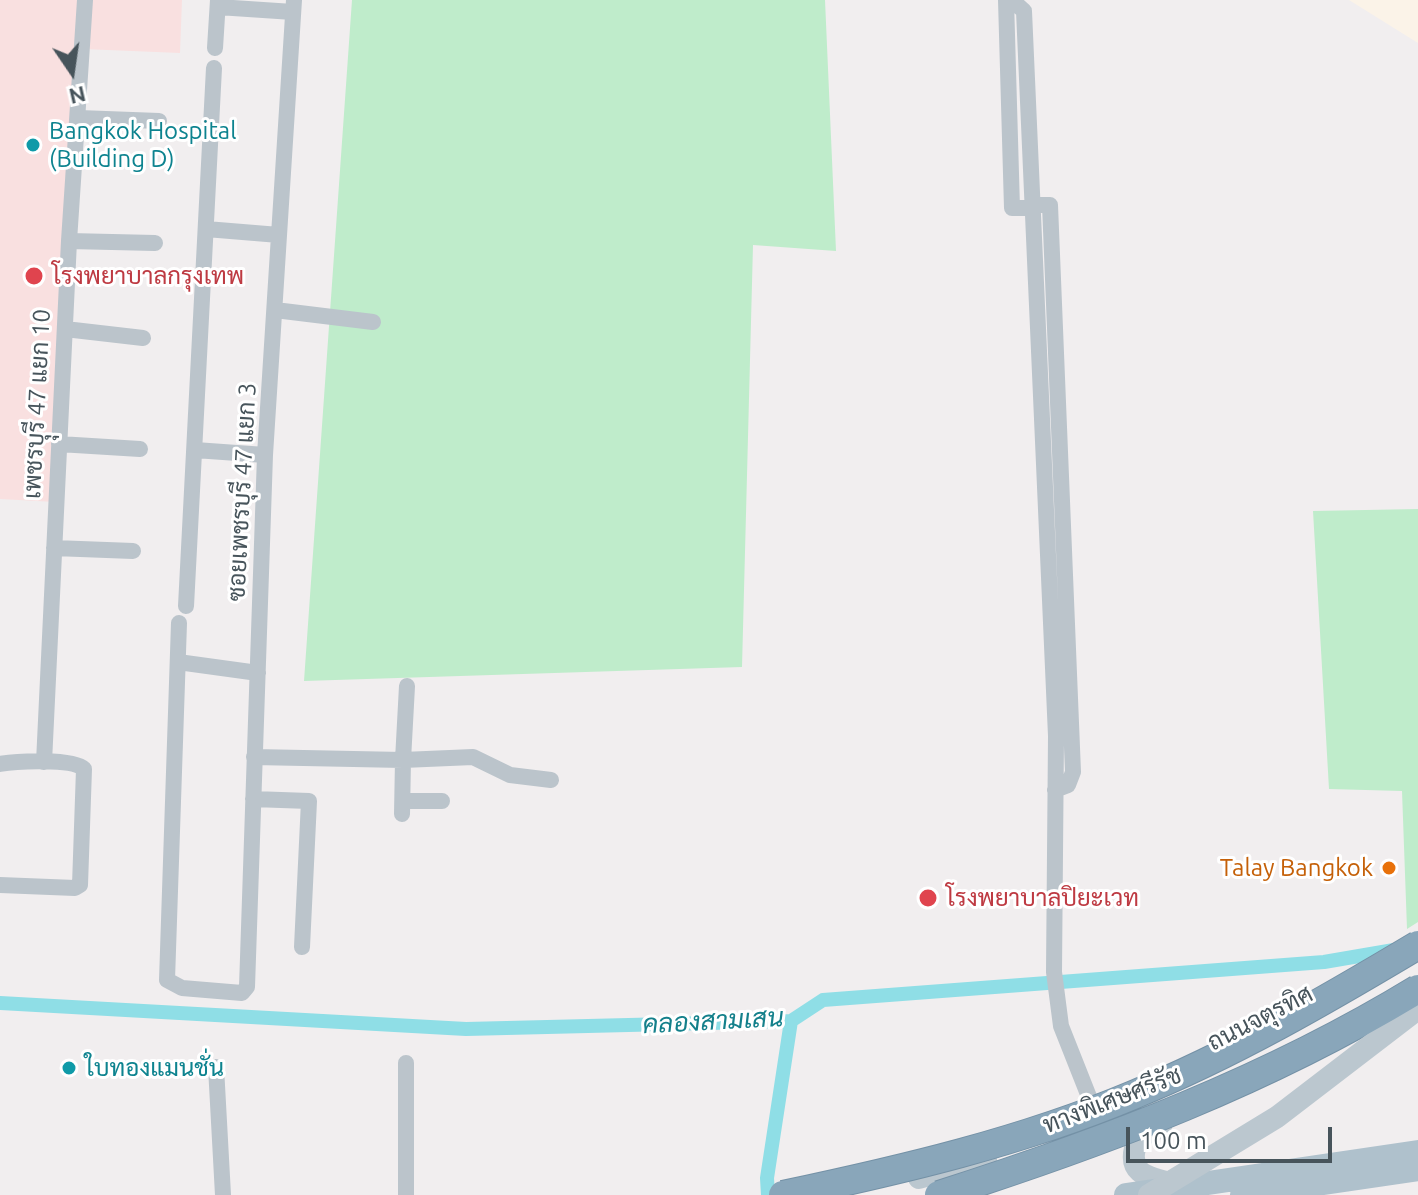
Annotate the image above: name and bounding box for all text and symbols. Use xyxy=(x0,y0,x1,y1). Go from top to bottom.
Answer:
north arrow xyxy=(32,32,112,112)
text: N xyxy=(67,82,88,110)
place label: Bangkok Hospital (Building D) xyxy=(49,117,236,173)
marker: Bangkok Hospital (Building D) xyxy=(24,136,42,154)
place label: โรงพยาบาลกรุงเทพ xyxy=(52,262,244,290)
marker: โรงพยาบาลกรุงเทพ xyxy=(23,265,45,287)
street label: เพชรบุุรี 47 แยก 10 xyxy=(18,308,56,500)
street label: ซอยเพชรบุรี 47 แยก 3 xyxy=(222,382,262,602)
place label: Talay Bangkok xyxy=(1220,854,1373,882)
marker: Talay Bangkok xyxy=(1380,859,1398,877)
place label: โรงพยาบาลปิยะเวท xyxy=(946,884,1139,912)
marker: โรงพยาบาลปิยะเวท xyxy=(917,887,939,909)
street label: ถนนจตุรทิศ xyxy=(1203,979,1317,1057)
water label: คลองสามเสน xyxy=(642,1002,784,1040)
place label: ใบทองแมนชั่น xyxy=(85,1054,224,1082)
marker: ใบทองแมนชั่น xyxy=(60,1059,78,1077)
street label: ทางพิเศษศรีรัช xyxy=(1039,1060,1185,1140)
scale bar xyxy=(1130,1111,1336,1161)
text: 100 m xyxy=(1140,1127,1207,1154)

